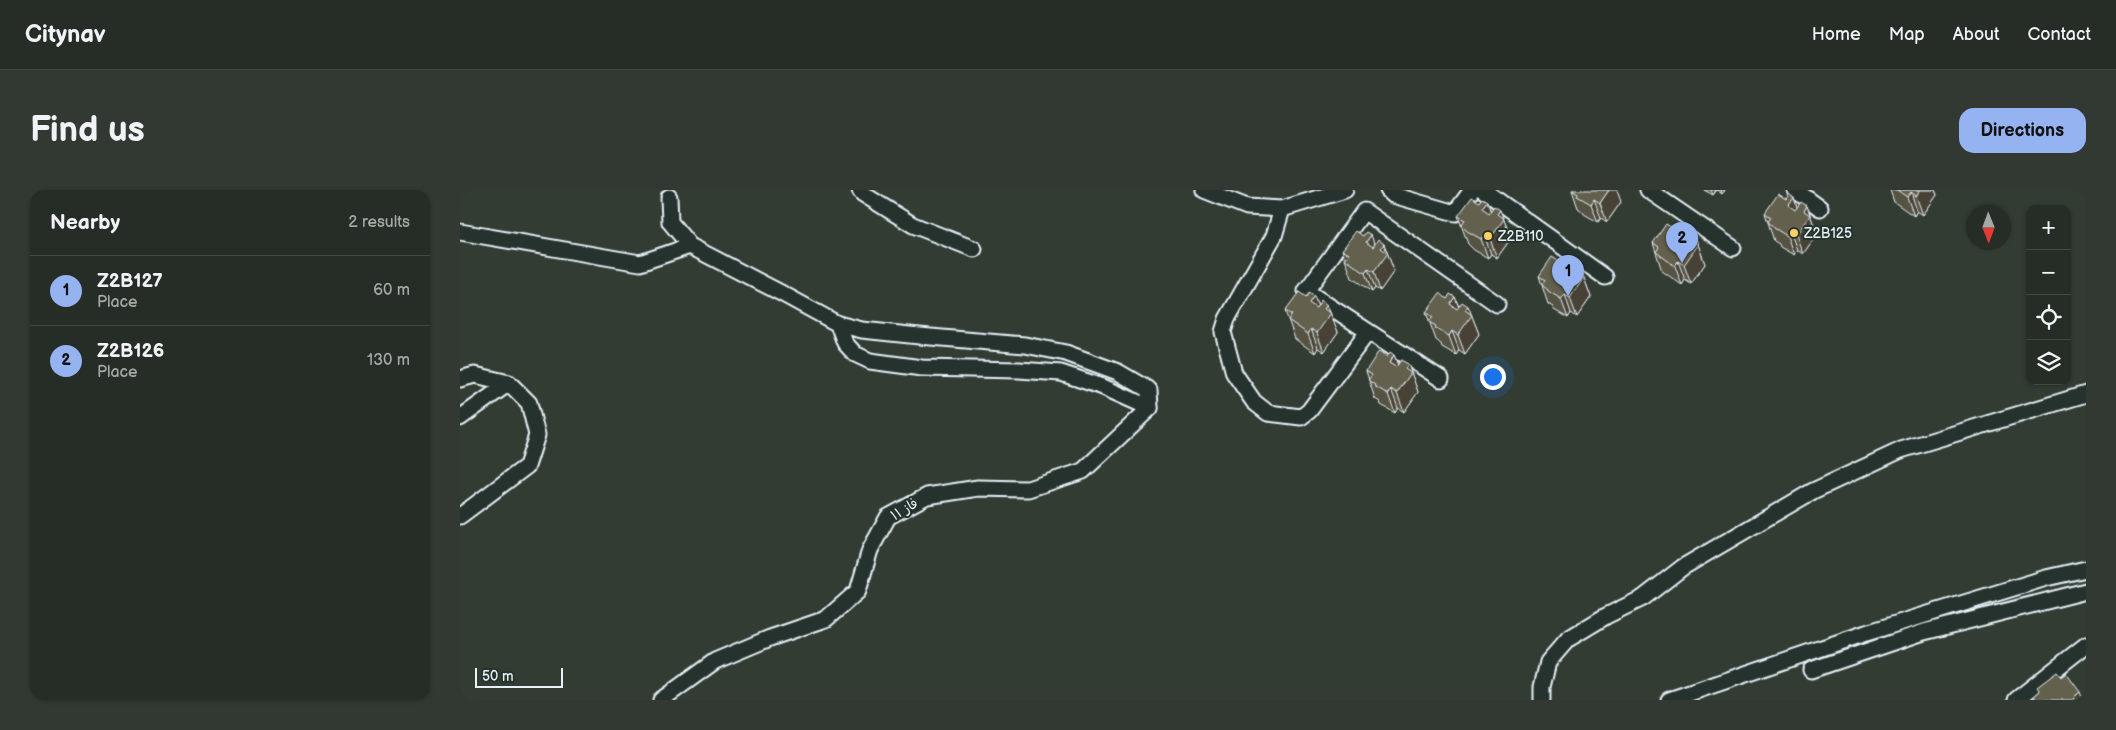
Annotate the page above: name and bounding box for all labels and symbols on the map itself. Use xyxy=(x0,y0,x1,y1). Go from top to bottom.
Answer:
north arrow xyxy=(1966,205,2011,250)
pin: 2 xyxy=(1666,222,1698,263)
place label: Z2B125 xyxy=(1803,225,1852,242)
marker: Z2B125 xyxy=(1788,227,1800,239)
place label: Z2B110 xyxy=(1497,228,1544,245)
marker: Z2B110 xyxy=(1482,230,1494,242)
pin: 1 xyxy=(1552,255,1584,296)
your location xyxy=(1480,364,1506,390)
street label: فاز ۱۱ xyxy=(887,495,921,524)
scale bar xyxy=(475,665,562,688)

